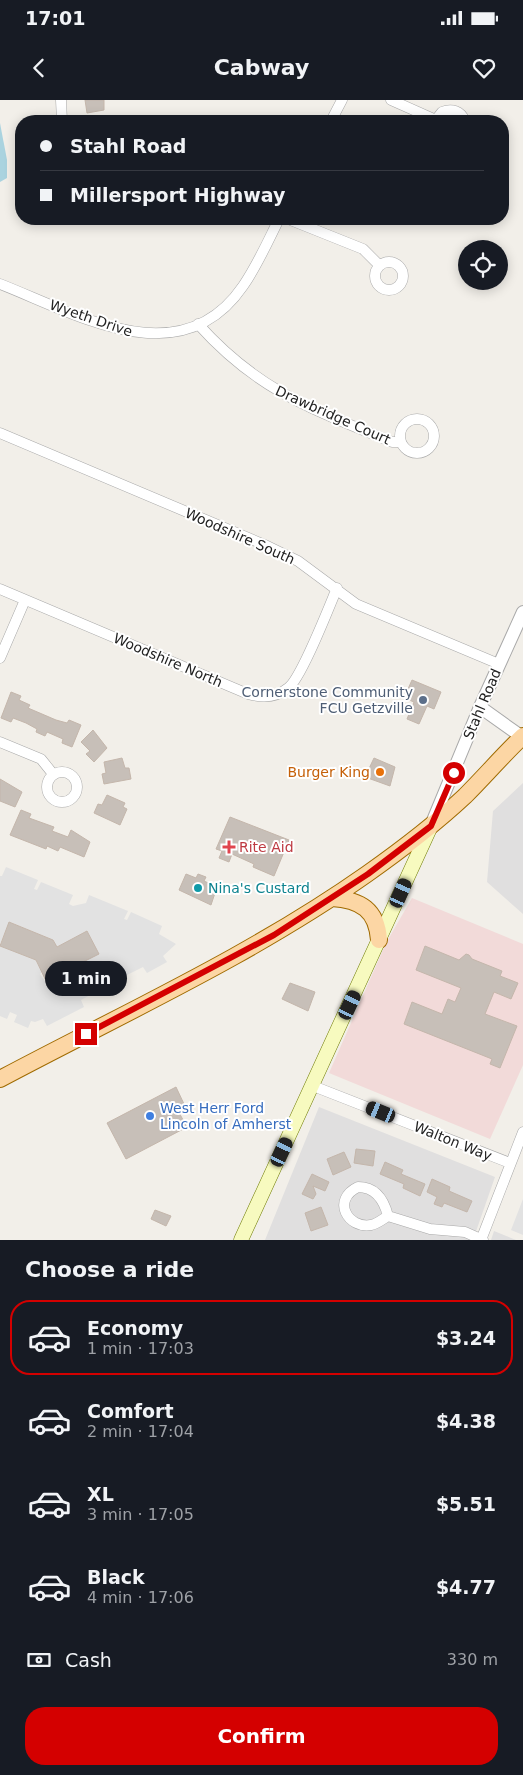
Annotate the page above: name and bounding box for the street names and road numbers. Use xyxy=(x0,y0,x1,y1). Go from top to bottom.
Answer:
street label: Wyeth Drive xyxy=(47,296,135,340)
street label: Drawbridge Court xyxy=(273,382,394,448)
street label: Woodshire South xyxy=(183,505,297,567)
street label: Woodshire North xyxy=(111,630,225,690)
street label: Stahl Road xyxy=(460,666,504,742)
street label: Walton Way xyxy=(412,1118,494,1164)

